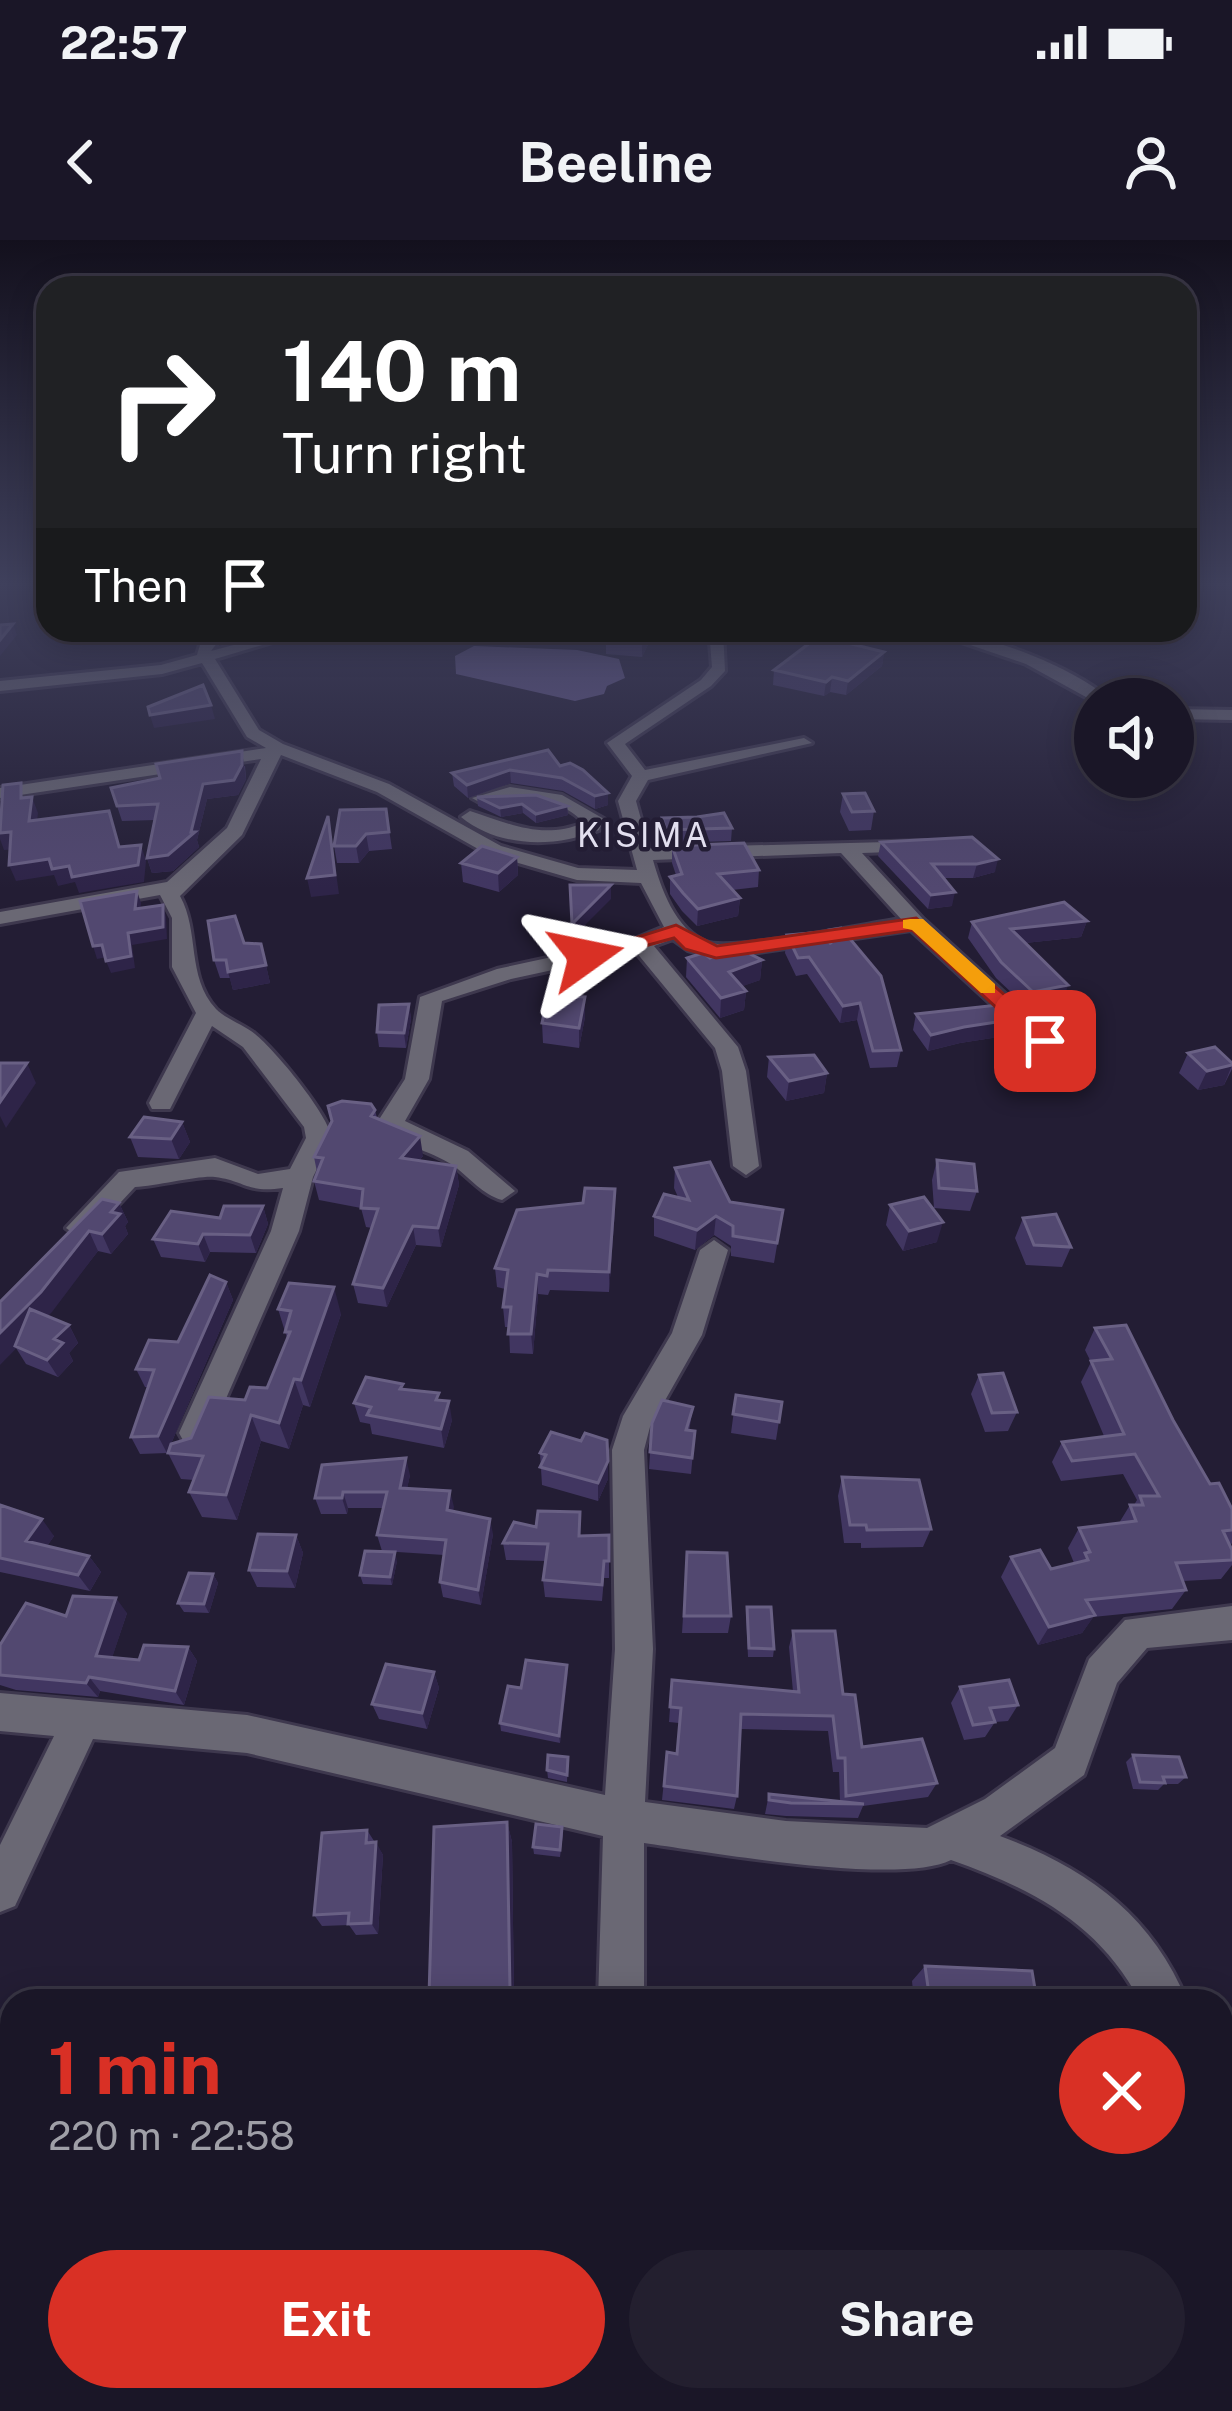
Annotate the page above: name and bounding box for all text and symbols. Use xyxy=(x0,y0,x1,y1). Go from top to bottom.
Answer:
text: 22:57 xyxy=(60,16,188,69)
icon: back xyxy=(48,129,114,195)
icon: person xyxy=(1118,129,1184,195)
text: Beeline xyxy=(519,131,713,194)
text: 140 m xyxy=(282,321,521,420)
icon: right xyxy=(84,324,240,480)
text: Turn right xyxy=(282,422,527,485)
icon: arrive xyxy=(212,552,278,618)
text: Then xyxy=(84,559,188,612)
map controls xyxy=(1074,678,1194,798)
button: sound xyxy=(1074,678,1194,798)
district label: KISIMA xyxy=(577,816,711,854)
position arrow xyxy=(523,893,649,1019)
pin xyxy=(994,990,1096,1092)
icon: arrive xyxy=(1012,1008,1078,1074)
text: 1 min xyxy=(48,2026,222,2110)
button: close xyxy=(1059,2028,1185,2154)
text: 220 m · 22:58 xyxy=(48,2113,295,2159)
button: Exit xyxy=(48,2250,605,2388)
button: Share xyxy=(629,2250,1185,2388)

